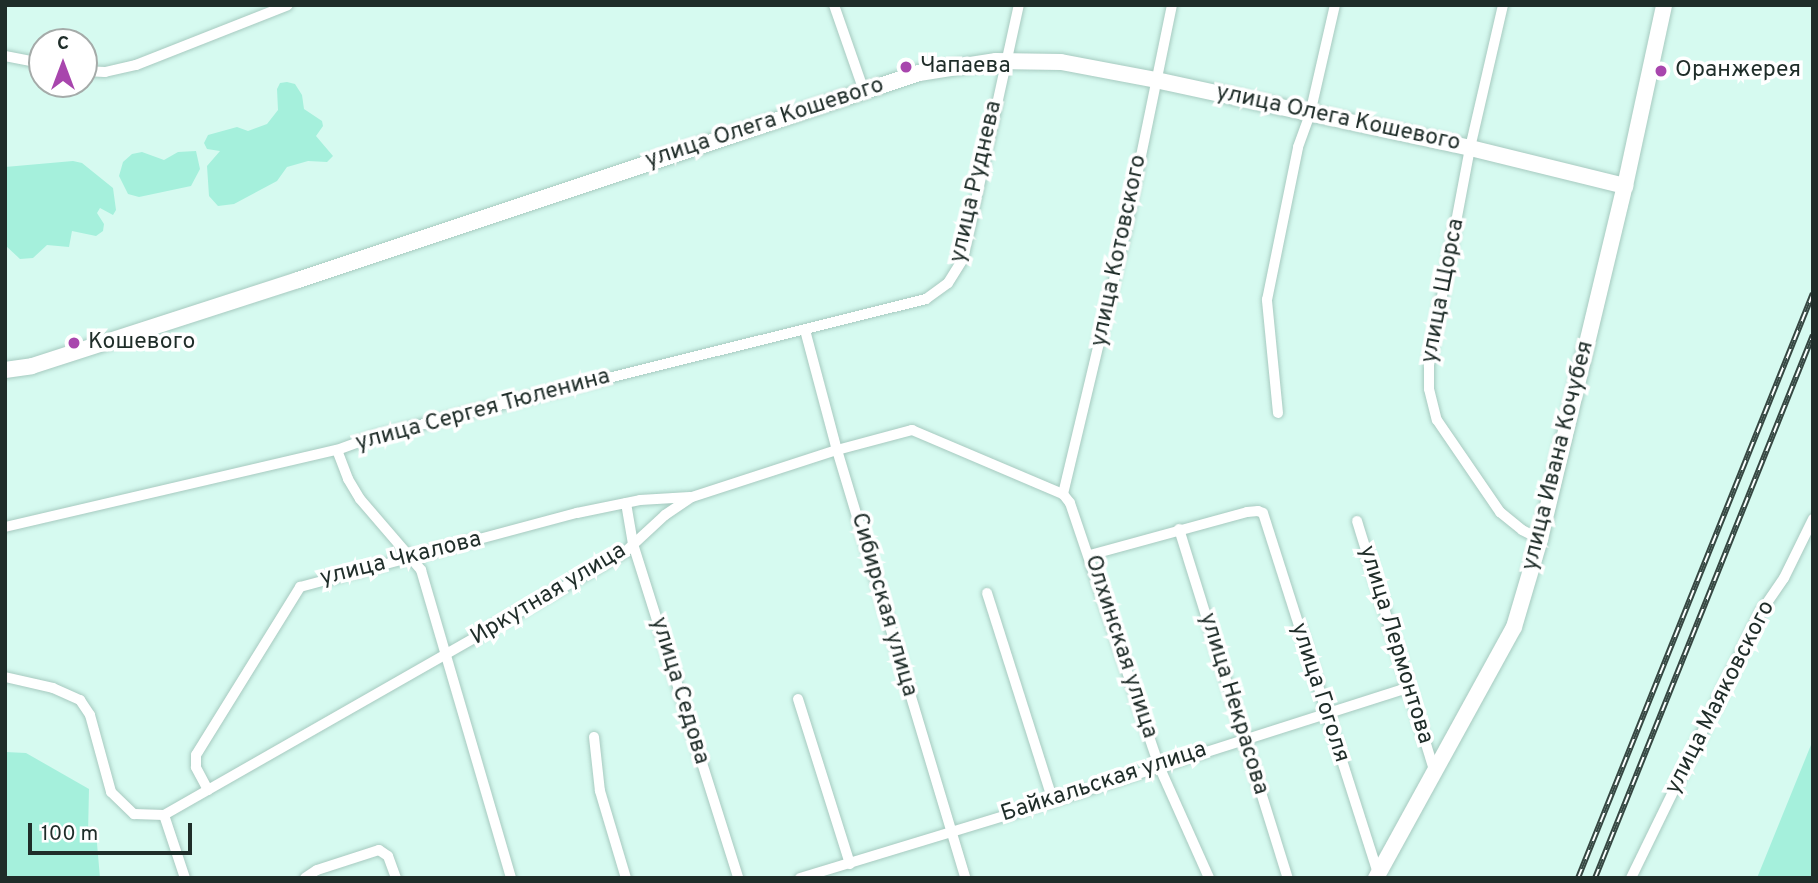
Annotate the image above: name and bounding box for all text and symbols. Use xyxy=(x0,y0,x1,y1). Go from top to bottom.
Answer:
north arrow xyxy=(28,28,98,98)
text: С xyxy=(57,32,69,56)
place label: Чапаева xyxy=(920,53,1011,81)
place label: Оранжерея xyxy=(1675,57,1801,85)
marker: Чапаева xyxy=(898,59,914,75)
marker: Оранжерея xyxy=(1653,63,1669,79)
street label: улица Олега Кошевого xyxy=(642,72,888,176)
street label: улица Олега Кошевого xyxy=(1213,80,1463,158)
street label: улица Руднева xyxy=(945,98,1009,266)
street label: улица Котовского xyxy=(1086,152,1154,350)
street label: улица Щорса xyxy=(1416,216,1472,366)
place label: Кошевого xyxy=(88,329,195,357)
marker: Кошевого xyxy=(66,335,82,351)
street label: улица Ивана Кочубея xyxy=(1517,338,1601,574)
street label: улица Сергея Тюленина xyxy=(352,364,614,458)
street label: Сибирская улица xyxy=(844,510,922,700)
street label: улица Чкалова xyxy=(318,527,484,593)
street label: Иркутная улица xyxy=(466,538,632,652)
street label: улица Лермонтова xyxy=(1352,542,1438,748)
street label: Олхинская улица xyxy=(1077,552,1163,742)
street label: улица Маяковского xyxy=(1660,597,1782,799)
street label: улица Некрасова xyxy=(1192,610,1274,798)
street label: улица Седова xyxy=(644,614,714,768)
street label: улица Гоголя xyxy=(1283,620,1355,766)
street label: Байкальская улица xyxy=(998,737,1210,829)
scale bar xyxy=(32,810,196,854)
text: 100 m xyxy=(41,821,98,848)

